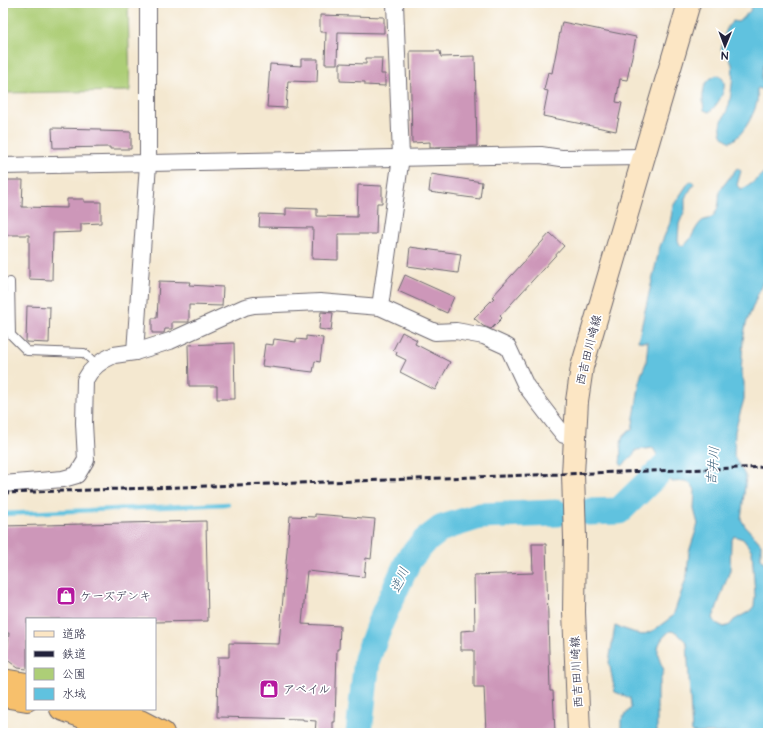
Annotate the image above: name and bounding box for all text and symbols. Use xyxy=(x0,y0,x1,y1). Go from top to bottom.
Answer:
north arrow xyxy=(705,26,745,66)
text: N xyxy=(721,48,728,63)
street label: 西吉田川崎線 xyxy=(572,313,606,387)
water label: 吉井川 xyxy=(702,446,724,486)
water label: 逆川 xyxy=(387,565,413,595)
shop icon: ケーズデンキ xyxy=(55,585,77,607)
place label: ケーズデンキ xyxy=(80,588,151,605)
legend xyxy=(26,618,156,710)
text: 道路 xyxy=(62,626,86,643)
street label: 西吉田川崎線 xyxy=(567,636,587,708)
text: 鉄道 xyxy=(62,646,86,663)
text: 公園 xyxy=(62,666,86,683)
shop icon: アベイル xyxy=(258,678,280,700)
place label: アベイル xyxy=(283,681,330,698)
text: 水域 xyxy=(62,686,86,703)

